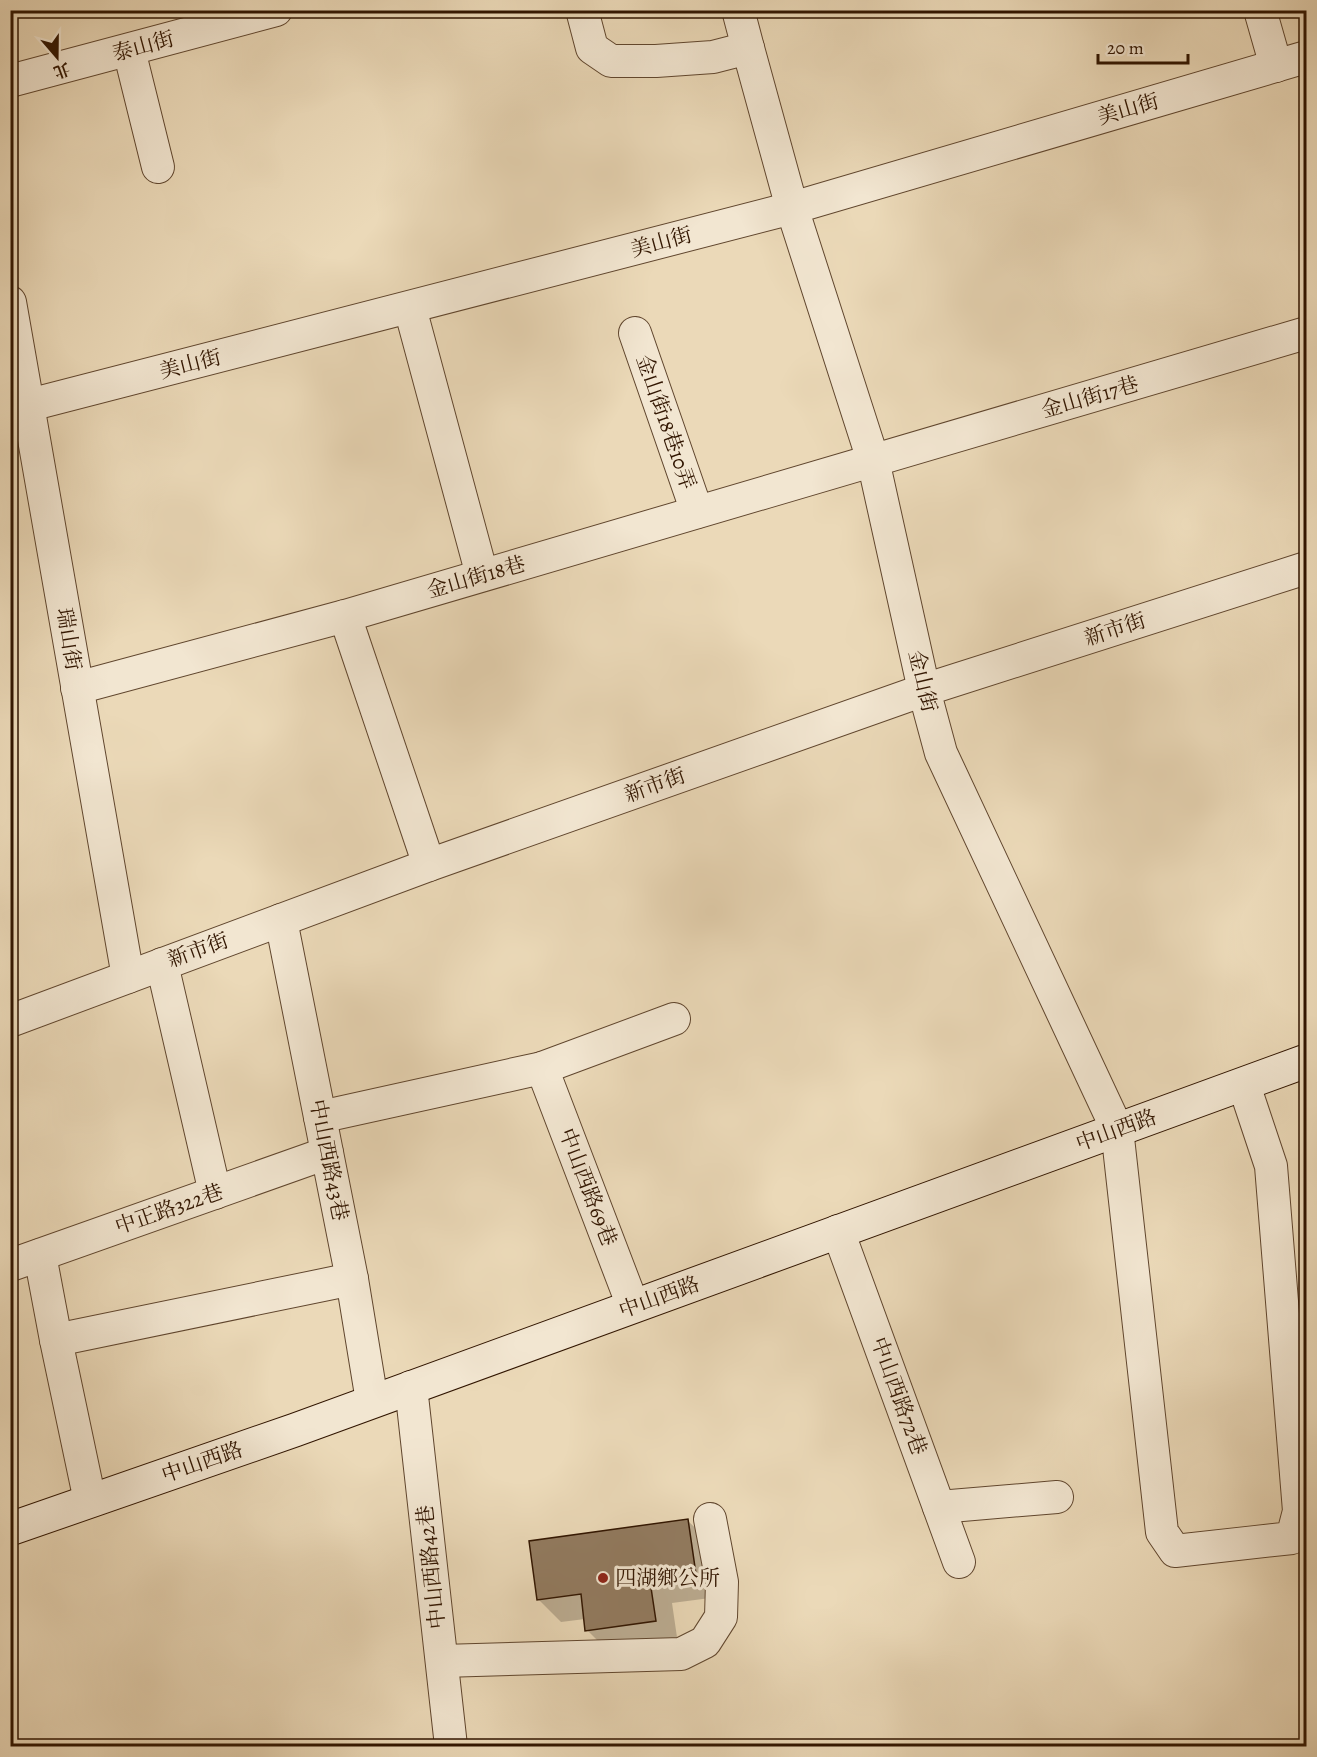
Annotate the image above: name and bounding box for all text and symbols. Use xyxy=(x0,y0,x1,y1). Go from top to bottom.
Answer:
street label: 泰山街 xyxy=(109,24,177,68)
north arrow xyxy=(27,27,87,87)
scale bar xyxy=(1098,27,1188,65)
text: 20 m xyxy=(1107,36,1144,60)
text: 北 xyxy=(51,57,73,83)
street label: 美山街 xyxy=(1094,87,1162,131)
street label: 美山街 xyxy=(627,220,695,264)
street label: 美山街 xyxy=(156,343,224,385)
street label: 金山街18巷10弄 xyxy=(630,351,702,493)
street label: 金山街17巷 xyxy=(1038,370,1142,424)
street label: 金山街18巷 xyxy=(423,550,529,604)
street label: 瑞山街 xyxy=(50,606,88,672)
street label: 新市街 xyxy=(1081,606,1149,652)
street label: 金山街 xyxy=(902,647,944,715)
street label: 新市街 xyxy=(621,761,689,809)
street label: 新市街 xyxy=(164,926,232,974)
street label: 中山西路43巷 xyxy=(303,1097,355,1223)
street label: 中山西路 xyxy=(1072,1102,1160,1158)
street label: 中山西路69巷 xyxy=(553,1124,623,1250)
street label: 中正路322巷 xyxy=(111,1177,227,1241)
street label: 中山西路 xyxy=(615,1269,703,1325)
street label: 中山西路72巷 xyxy=(865,1333,933,1459)
street label: 中山西路 xyxy=(158,1435,246,1489)
street label: 中山西路42巷 xyxy=(411,1504,451,1630)
place label: 四湖鄉公所 xyxy=(615,1564,720,1592)
marker: 四湖鄉公所 xyxy=(596,1571,610,1585)

